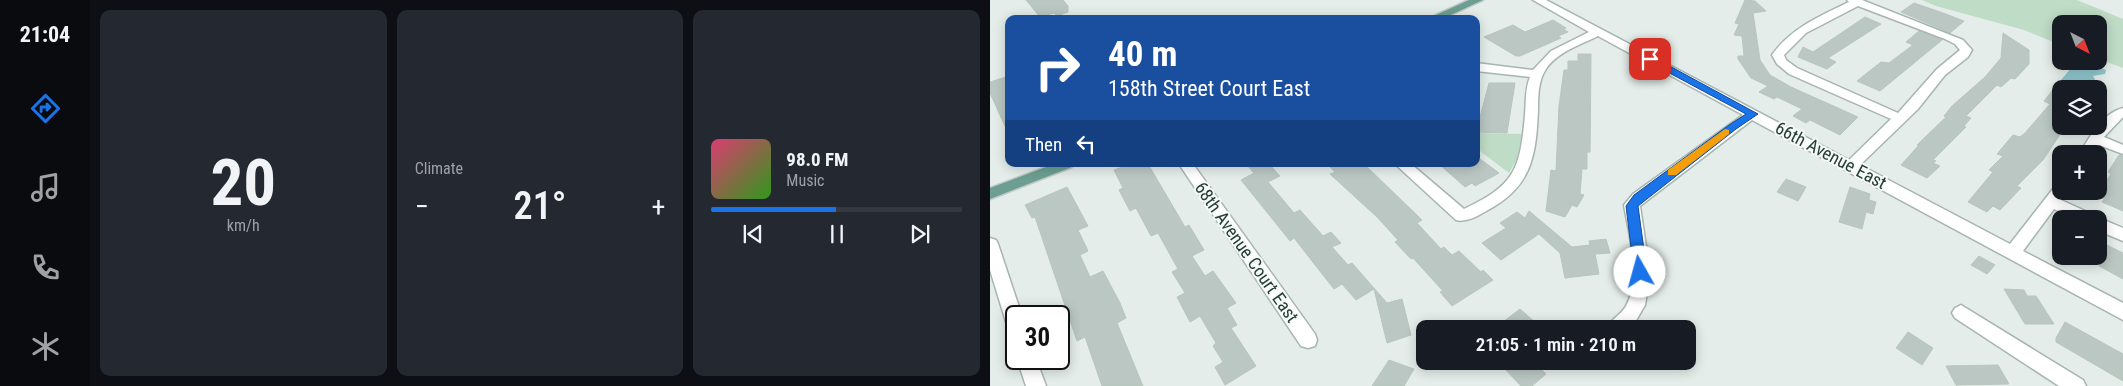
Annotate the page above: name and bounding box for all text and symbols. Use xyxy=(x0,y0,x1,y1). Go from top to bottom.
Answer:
north arrow xyxy=(2052,15,2108,70)
map controls xyxy=(2052,15,2107,265)
text: 21:04 xyxy=(20,22,70,47)
text: 40 m xyxy=(1108,34,1177,75)
icon: right xyxy=(1025,35,1090,100)
pin xyxy=(1629,38,1671,80)
icon: arrive xyxy=(1636,45,1664,73)
text: 158th Street Court East xyxy=(1108,76,1310,101)
button: layers xyxy=(2052,80,2107,135)
icon: directions xyxy=(28,91,63,126)
street label: 66th Avenue East xyxy=(1772,117,1890,193)
icon: left xyxy=(1072,130,1100,158)
text: Then xyxy=(1025,133,1062,156)
text: 20 xyxy=(210,145,276,221)
button: + xyxy=(2052,145,2107,200)
text: 98.0 FM xyxy=(786,148,849,171)
text: Climate xyxy=(415,159,463,178)
icon: music xyxy=(28,170,63,205)
text: Music xyxy=(786,171,825,190)
street label: 68th Avenue Court East xyxy=(1191,178,1303,326)
text: 21° xyxy=(514,184,566,228)
text: − xyxy=(415,190,429,223)
text: + xyxy=(651,190,665,223)
button: − xyxy=(2052,210,2107,265)
text: km/h xyxy=(227,216,260,235)
icon: previous xyxy=(739,220,767,248)
icon: pause xyxy=(823,220,851,248)
icon: next xyxy=(906,220,934,248)
position arrow xyxy=(1613,245,1665,297)
icon: phone xyxy=(28,250,63,285)
speed limit sign: 30 xyxy=(1005,305,1070,370)
icon: climate xyxy=(28,329,63,364)
text: 21:05 · 1 min · 210 m xyxy=(1476,333,1636,356)

